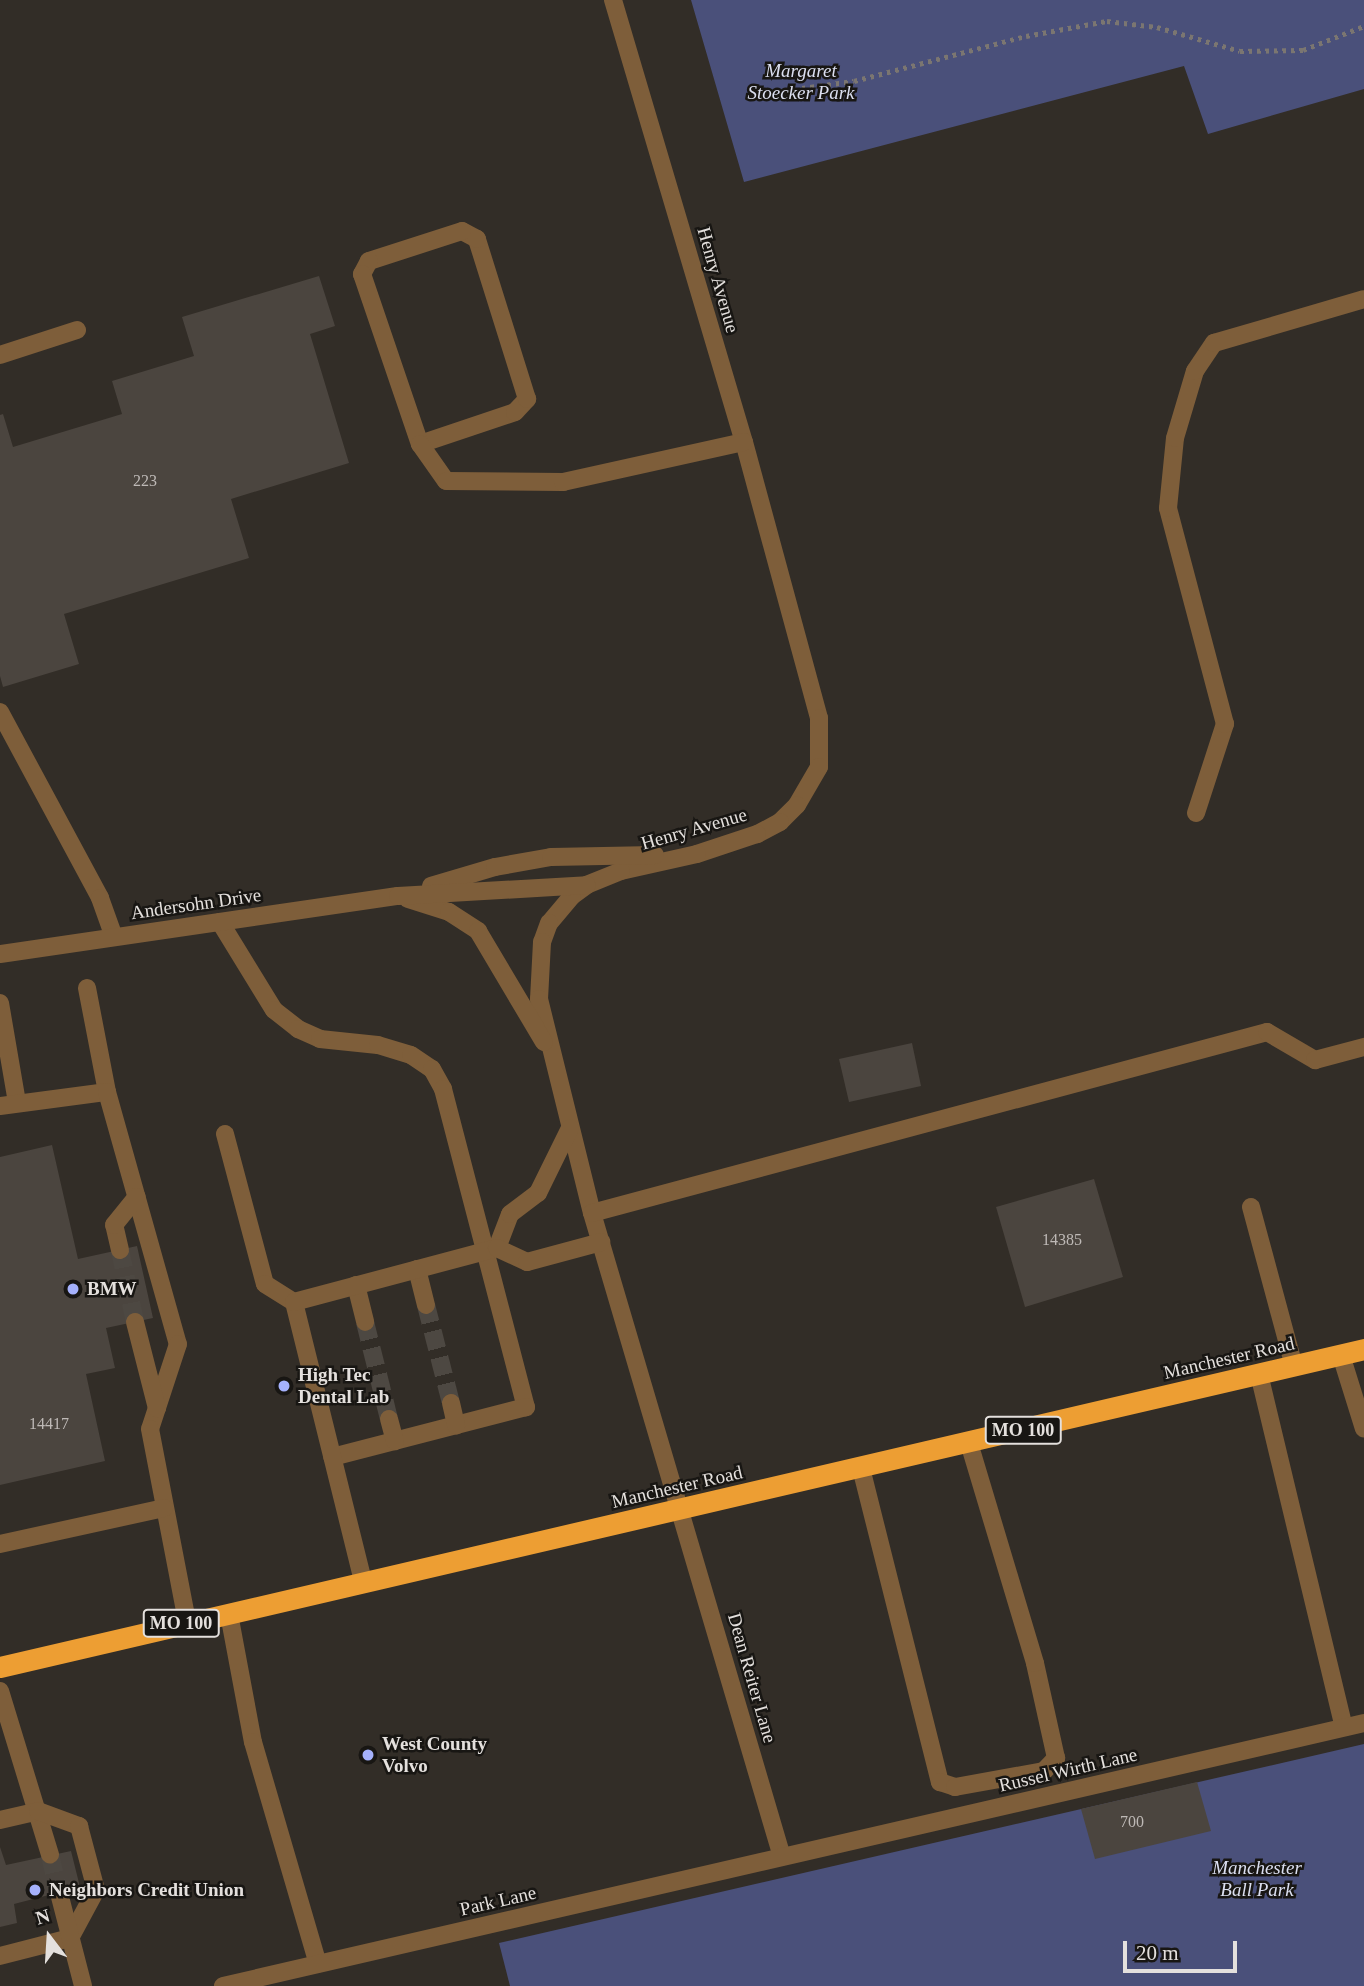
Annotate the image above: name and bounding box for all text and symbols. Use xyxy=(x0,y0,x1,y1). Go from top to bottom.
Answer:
park label: Margaret Stoecker Park xyxy=(747,60,855,104)
street label: Henry Avenue xyxy=(692,224,744,336)
house number: 223 xyxy=(133,471,157,491)
street label: Henry Avenue xyxy=(638,803,750,855)
street label: Andersohn Drive xyxy=(129,884,263,924)
house number: 14385 xyxy=(1042,1230,1082,1250)
place label: BMW xyxy=(87,1278,137,1300)
marker: BMW xyxy=(65,1281,81,1297)
street label: Manchester Road xyxy=(1161,1332,1297,1384)
place label: High Tec Dental Lab xyxy=(298,1364,389,1408)
marker: High Tec Dental Lab xyxy=(276,1378,292,1394)
house number: 14417 xyxy=(29,1414,69,1434)
road number: MO 100 xyxy=(984,1415,1062,1444)
street label: Manchester Road xyxy=(609,1461,745,1513)
road number: MO 100 xyxy=(142,1608,220,1638)
street label: Dean Reiter Lane xyxy=(723,1610,781,1746)
place label: West County Volvo xyxy=(382,1733,487,1777)
street label: Russel Wirth Lane xyxy=(996,1743,1140,1797)
marker: West County Volvo xyxy=(360,1747,376,1763)
house number: 700 xyxy=(1120,1812,1144,1832)
park label: Manchester Ball Park xyxy=(1212,1857,1302,1901)
place label: Neighbors Credit Union xyxy=(49,1879,244,1901)
street label: Park Lane xyxy=(458,1881,538,1921)
marker: Neighbors Credit Union xyxy=(27,1882,43,1898)
north arrow xyxy=(14,1902,84,1972)
text: N xyxy=(33,1904,52,1928)
scale bar xyxy=(1126,1926,1240,1970)
text: 20 m xyxy=(1136,1941,1179,1965)

